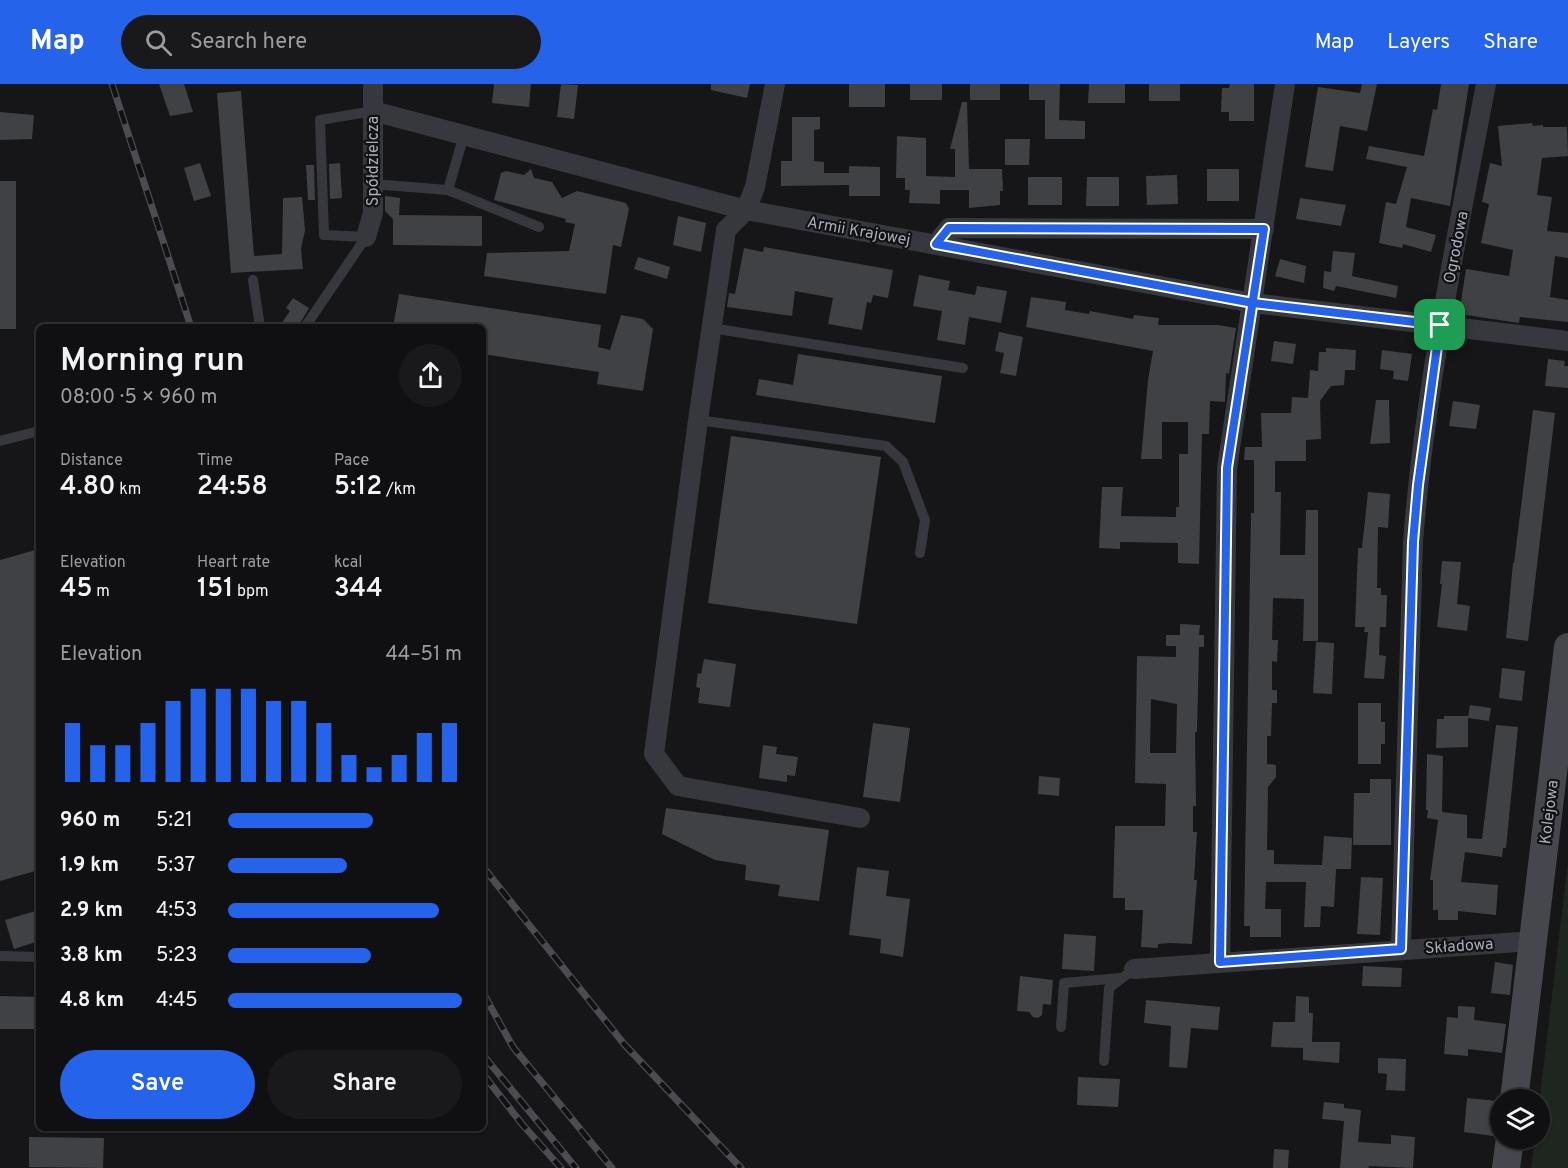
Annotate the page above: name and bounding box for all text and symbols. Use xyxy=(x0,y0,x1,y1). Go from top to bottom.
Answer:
search box xyxy=(121,15,541,69)
text: Map xyxy=(30,24,85,60)
icon: search xyxy=(142,26,175,59)
text: Search here xyxy=(190,29,307,56)
text: Map xyxy=(1315,29,1354,56)
text: Layers xyxy=(1387,29,1450,56)
text: Share xyxy=(1483,29,1538,56)
street label: Spółdzielcza xyxy=(364,116,384,206)
street label: Ogrodowa xyxy=(1440,210,1474,285)
street label: Armii Krajowej xyxy=(805,213,912,251)
pin xyxy=(1414,299,1465,350)
icon: arrive xyxy=(1423,308,1456,341)
text: Morning run xyxy=(60,341,245,383)
button: share xyxy=(399,344,462,407)
text: 08:00 · 5 × 960 m xyxy=(60,385,218,411)
text: Distance xyxy=(60,451,123,471)
text: Time xyxy=(197,451,233,471)
text: Pace xyxy=(334,451,369,471)
text: 4.80 xyxy=(60,471,115,504)
text: 24:58 xyxy=(197,471,268,504)
text: 5:12 xyxy=(334,471,382,504)
text: km xyxy=(115,480,141,500)
text: /km xyxy=(382,480,416,500)
text: Elevation xyxy=(60,553,126,573)
text: Heart rate xyxy=(197,553,270,573)
text: kcal xyxy=(334,553,362,573)
text: 45 xyxy=(60,573,93,606)
text: 151 xyxy=(197,573,233,606)
text: 344 xyxy=(334,573,383,606)
text: m xyxy=(93,582,110,602)
text: bpm xyxy=(233,582,268,602)
text: Elevation xyxy=(60,642,142,668)
text: 44–51 m xyxy=(385,642,462,668)
street label: Kolejowa xyxy=(1536,779,1564,845)
text: 960 m xyxy=(60,808,120,834)
text: 5:21 xyxy=(156,808,193,834)
text: 1.9 km xyxy=(60,853,119,879)
text: 5:37 xyxy=(156,853,195,879)
text: 2.9 km xyxy=(60,898,123,924)
text: 4:53 xyxy=(156,898,197,924)
street label: Składowa xyxy=(1424,935,1494,959)
text: 3.8 km xyxy=(60,943,123,969)
text: 5:23 xyxy=(156,943,197,969)
text: 4.8 km xyxy=(60,988,124,1014)
text: 4:45 xyxy=(156,988,198,1014)
button: Save xyxy=(60,1050,255,1119)
button: Share xyxy=(267,1050,462,1119)
map controls xyxy=(1490,1089,1550,1149)
button: layers xyxy=(1490,1089,1550,1149)

